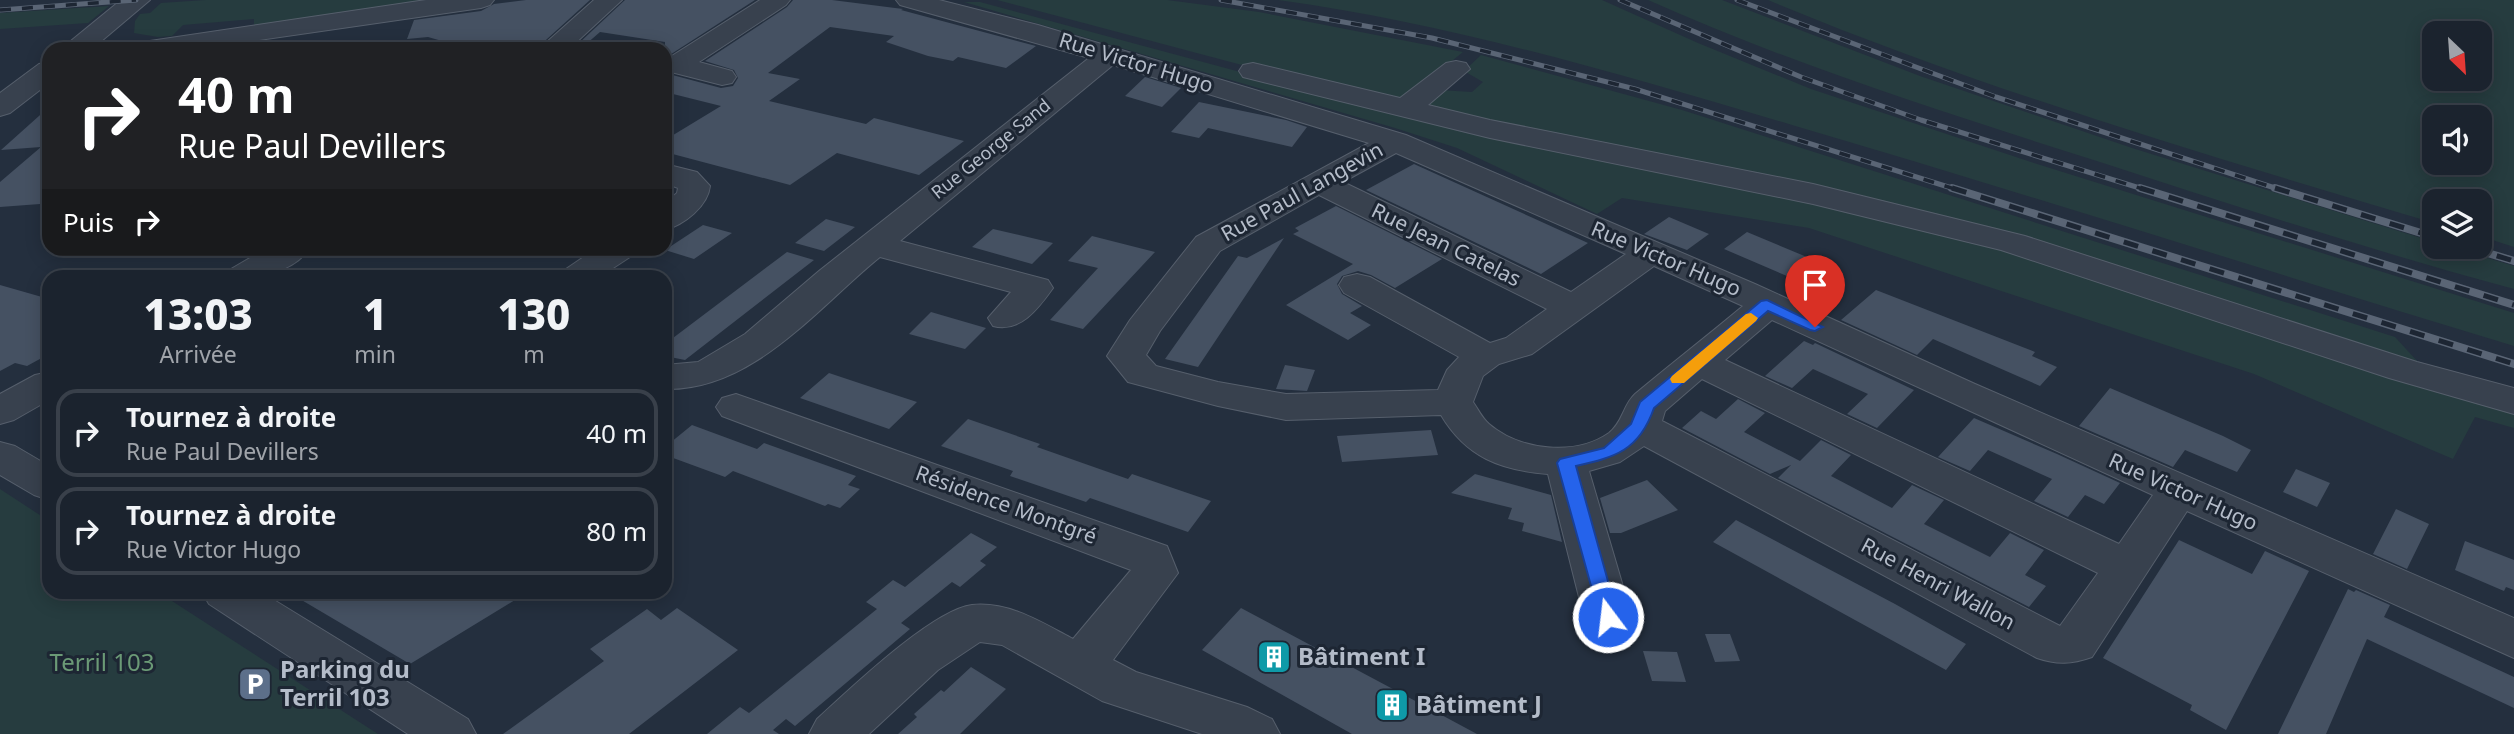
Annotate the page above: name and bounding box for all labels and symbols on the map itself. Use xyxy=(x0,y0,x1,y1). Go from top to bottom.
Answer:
north arrow xyxy=(2422,21,2492,91)
street label: Rue Victor Hugo xyxy=(1056,25,1217,99)
street label: Rue George Sand xyxy=(926,93,1055,204)
street label: Rue Paul Langevin xyxy=(1216,135,1387,247)
street label: Rue Jean Catelas xyxy=(1367,196,1526,292)
street label: Rue Victor Hugo xyxy=(1587,214,1746,302)
pin xyxy=(1785,255,1845,327)
street label: Rue Victor Hugo xyxy=(2105,446,2262,536)
street label: Résidence Montgré xyxy=(912,458,1101,550)
street label: Rue Henri Wallon xyxy=(1857,531,2020,636)
position arrow xyxy=(1571,580,1645,654)
building icon: Bâtiment I xyxy=(1255,638,1293,676)
place label: Bâtiment I xyxy=(1298,639,1425,672)
park label: Terril 103 xyxy=(50,645,154,678)
place label: Parking du Terril 103 xyxy=(280,652,410,713)
parking icon: Parking du Terril 103 xyxy=(236,665,274,703)
building icon: Bâtiment J xyxy=(1373,686,1411,724)
place label: Bâtiment J xyxy=(1416,687,1542,720)

